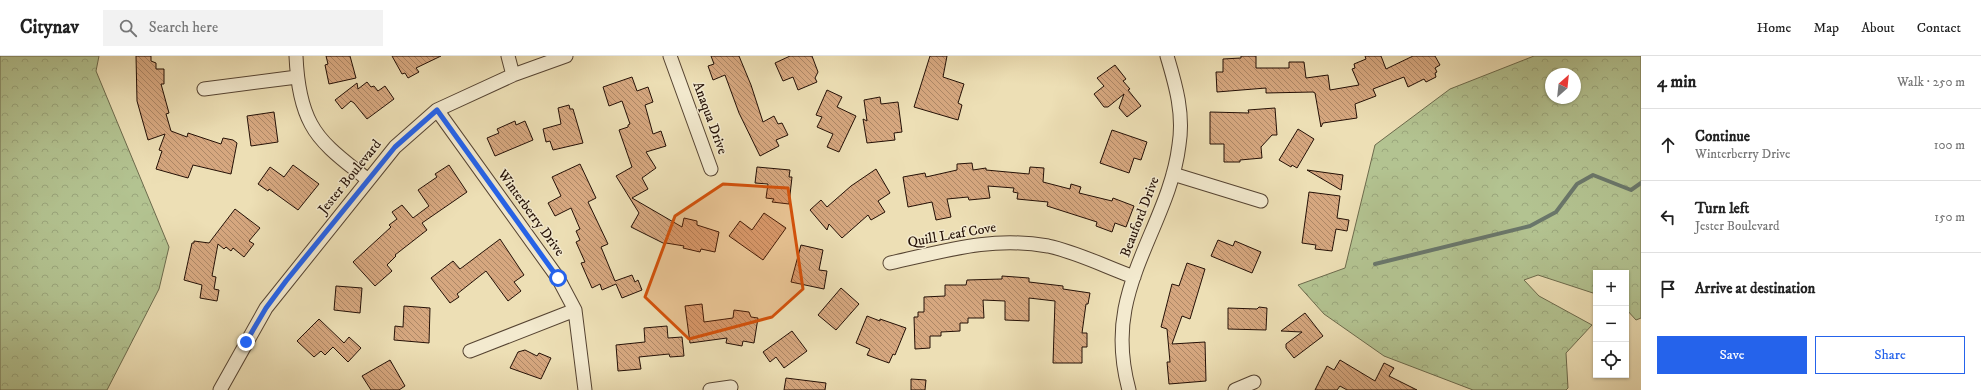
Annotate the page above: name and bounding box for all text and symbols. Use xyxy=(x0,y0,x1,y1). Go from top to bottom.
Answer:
search box xyxy=(103,10,383,46)
text: Citynav xyxy=(20,16,79,39)
icon: search xyxy=(117,17,139,39)
text: Search here xyxy=(149,18,218,37)
text: Home xyxy=(1757,19,1791,37)
text: Map xyxy=(1813,19,1839,37)
text: About xyxy=(1861,19,1895,37)
text: Contact xyxy=(1917,19,1961,37)
north arrow xyxy=(1545,68,1581,104)
text: 4 min xyxy=(1657,71,1696,93)
text: Walk · 250 m xyxy=(1897,74,1965,90)
street label: Anaqua Drive xyxy=(689,79,732,157)
text: Continue xyxy=(1695,127,1750,146)
icon: ahead xyxy=(1657,134,1679,156)
street label: Jester Boulevard xyxy=(313,136,386,220)
text: 100 m xyxy=(1934,137,1965,153)
text: Winterberry Drive xyxy=(1695,146,1790,162)
street label: Winterberry Drive xyxy=(493,165,569,260)
street label: Beauford Drive xyxy=(1116,174,1164,260)
text: Turn left xyxy=(1695,199,1749,218)
icon: left xyxy=(1657,206,1679,228)
text: 150 m xyxy=(1934,209,1965,225)
street label: Quill Leaf Cove xyxy=(906,218,998,252)
text: Jester Boulevard xyxy=(1695,218,1779,234)
route start xyxy=(549,269,567,287)
map controls xyxy=(1593,270,1629,378)
button: + xyxy=(1593,270,1629,306)
icon: arrive xyxy=(1657,278,1679,300)
text: Arrive at destination xyxy=(1695,279,1815,298)
button: − xyxy=(1593,306,1629,342)
route end xyxy=(237,333,255,351)
button: Save xyxy=(1657,336,1807,374)
button: Share xyxy=(1815,336,1965,374)
button: locate xyxy=(1593,342,1629,378)

